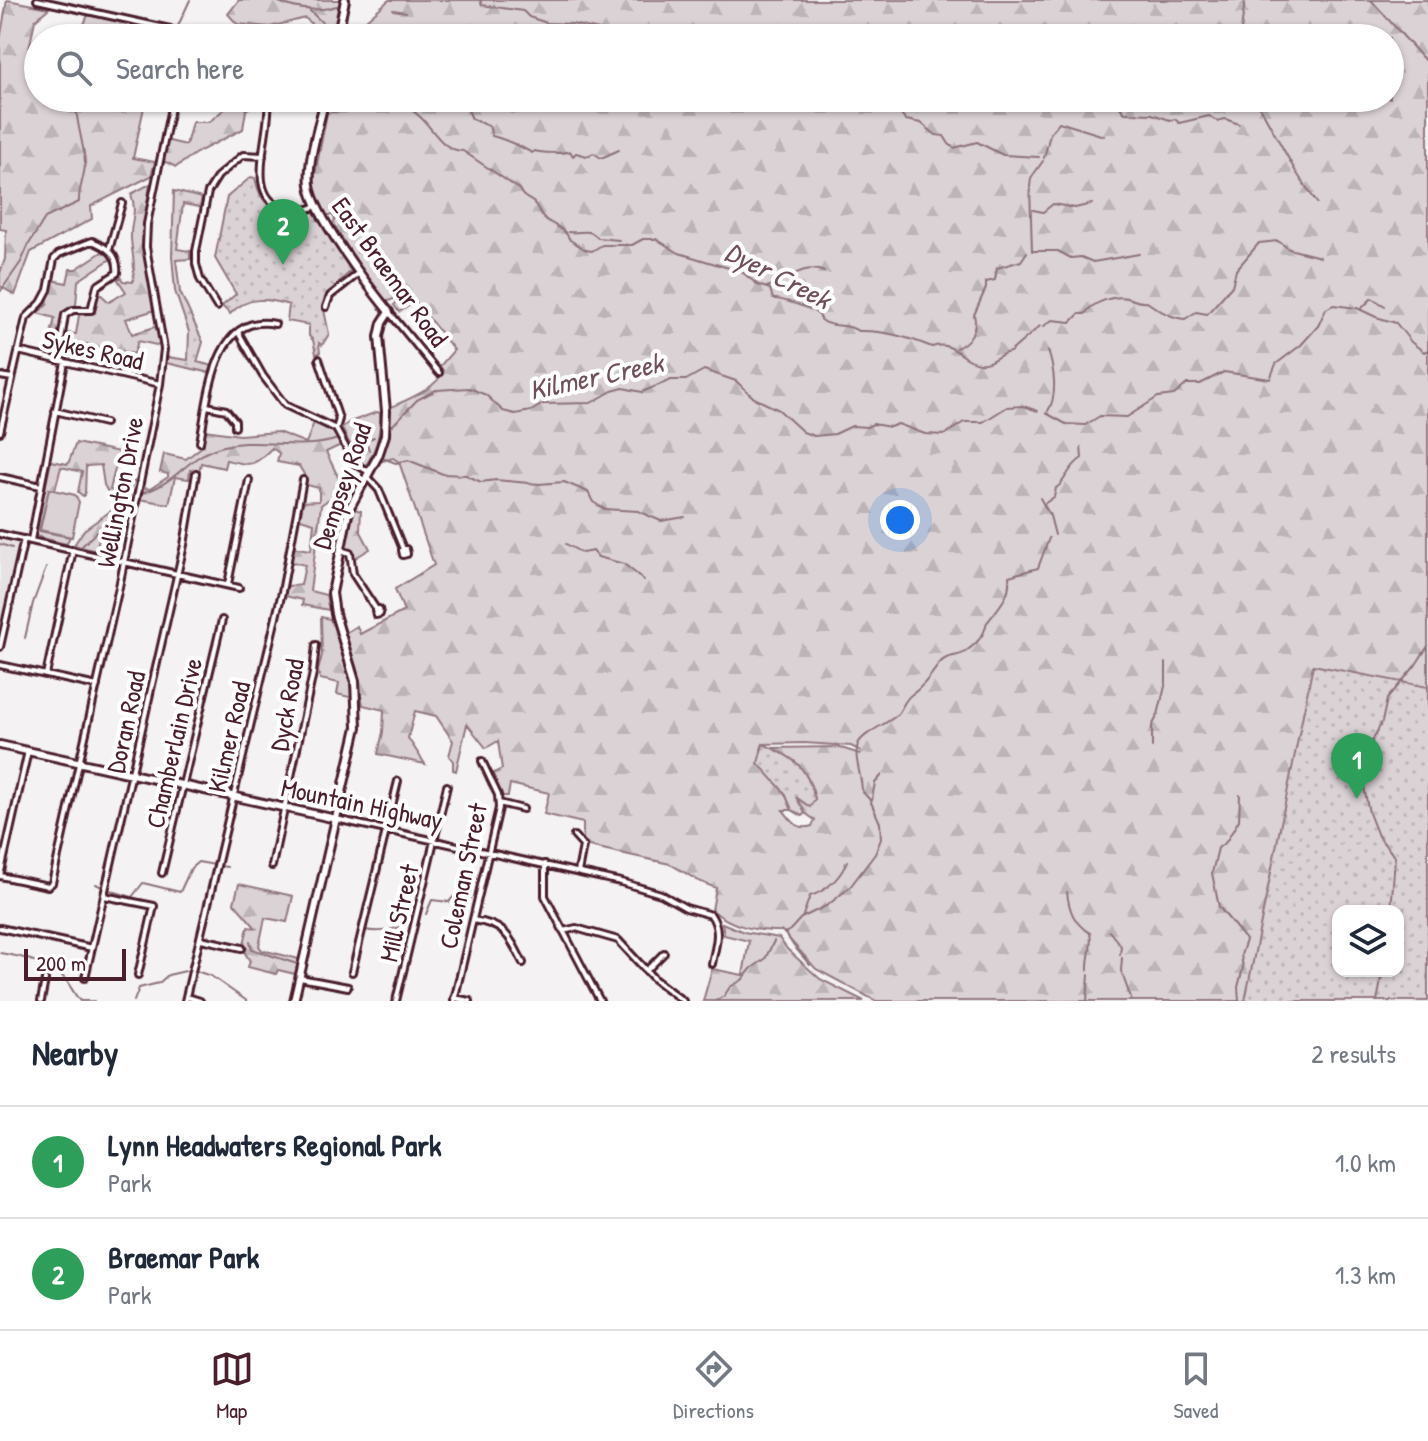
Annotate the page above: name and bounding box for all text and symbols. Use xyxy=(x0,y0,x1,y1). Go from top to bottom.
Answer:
search box xyxy=(24,24,1404,112)
icon: search xyxy=(52,46,96,90)
text: Search here xyxy=(116,48,244,88)
street label: East Braemar Road xyxy=(324,190,457,354)
pin: 2 xyxy=(257,199,309,265)
water label: Dyer Creek xyxy=(719,232,839,319)
street label: Sykes Road xyxy=(39,321,147,378)
water label: Kilmer Creek xyxy=(526,343,669,409)
street label: Wellington Drive xyxy=(88,414,151,570)
street label: Dempsey Road xyxy=(304,418,379,554)
your location xyxy=(880,500,920,540)
street label: Chamberlain Drive xyxy=(137,654,210,831)
street label: Dyck Road xyxy=(261,656,312,754)
street label: Doran Road xyxy=(98,668,153,776)
street label: Kilmer Road xyxy=(199,678,258,796)
pin: 1 xyxy=(1331,733,1383,799)
street label: Mountain Highway xyxy=(278,769,446,838)
street label: Coleman Street xyxy=(430,799,495,952)
street label: Mill Street xyxy=(370,860,427,965)
map controls xyxy=(1332,905,1404,977)
button: layers xyxy=(1332,905,1404,977)
scale bar xyxy=(24,945,126,981)
text: 200 m xyxy=(36,948,86,978)
text: Nearby xyxy=(32,1030,118,1076)
text: 2 results xyxy=(1311,1036,1396,1071)
text: Lynn Headwaters Regional Park xyxy=(108,1125,441,1165)
text: 1 xyxy=(53,1145,63,1180)
text: 1.0 km xyxy=(1335,1145,1396,1180)
text: Park xyxy=(108,1165,152,1200)
text: Braemar Park xyxy=(108,1237,259,1277)
text: 2 xyxy=(52,1257,64,1292)
text: 1.3 km xyxy=(1335,1257,1396,1292)
text: Park xyxy=(108,1277,152,1312)
tab: Map xyxy=(210,1347,254,1425)
tab: Directions xyxy=(673,1347,754,1425)
tab: Saved xyxy=(1173,1347,1218,1425)

